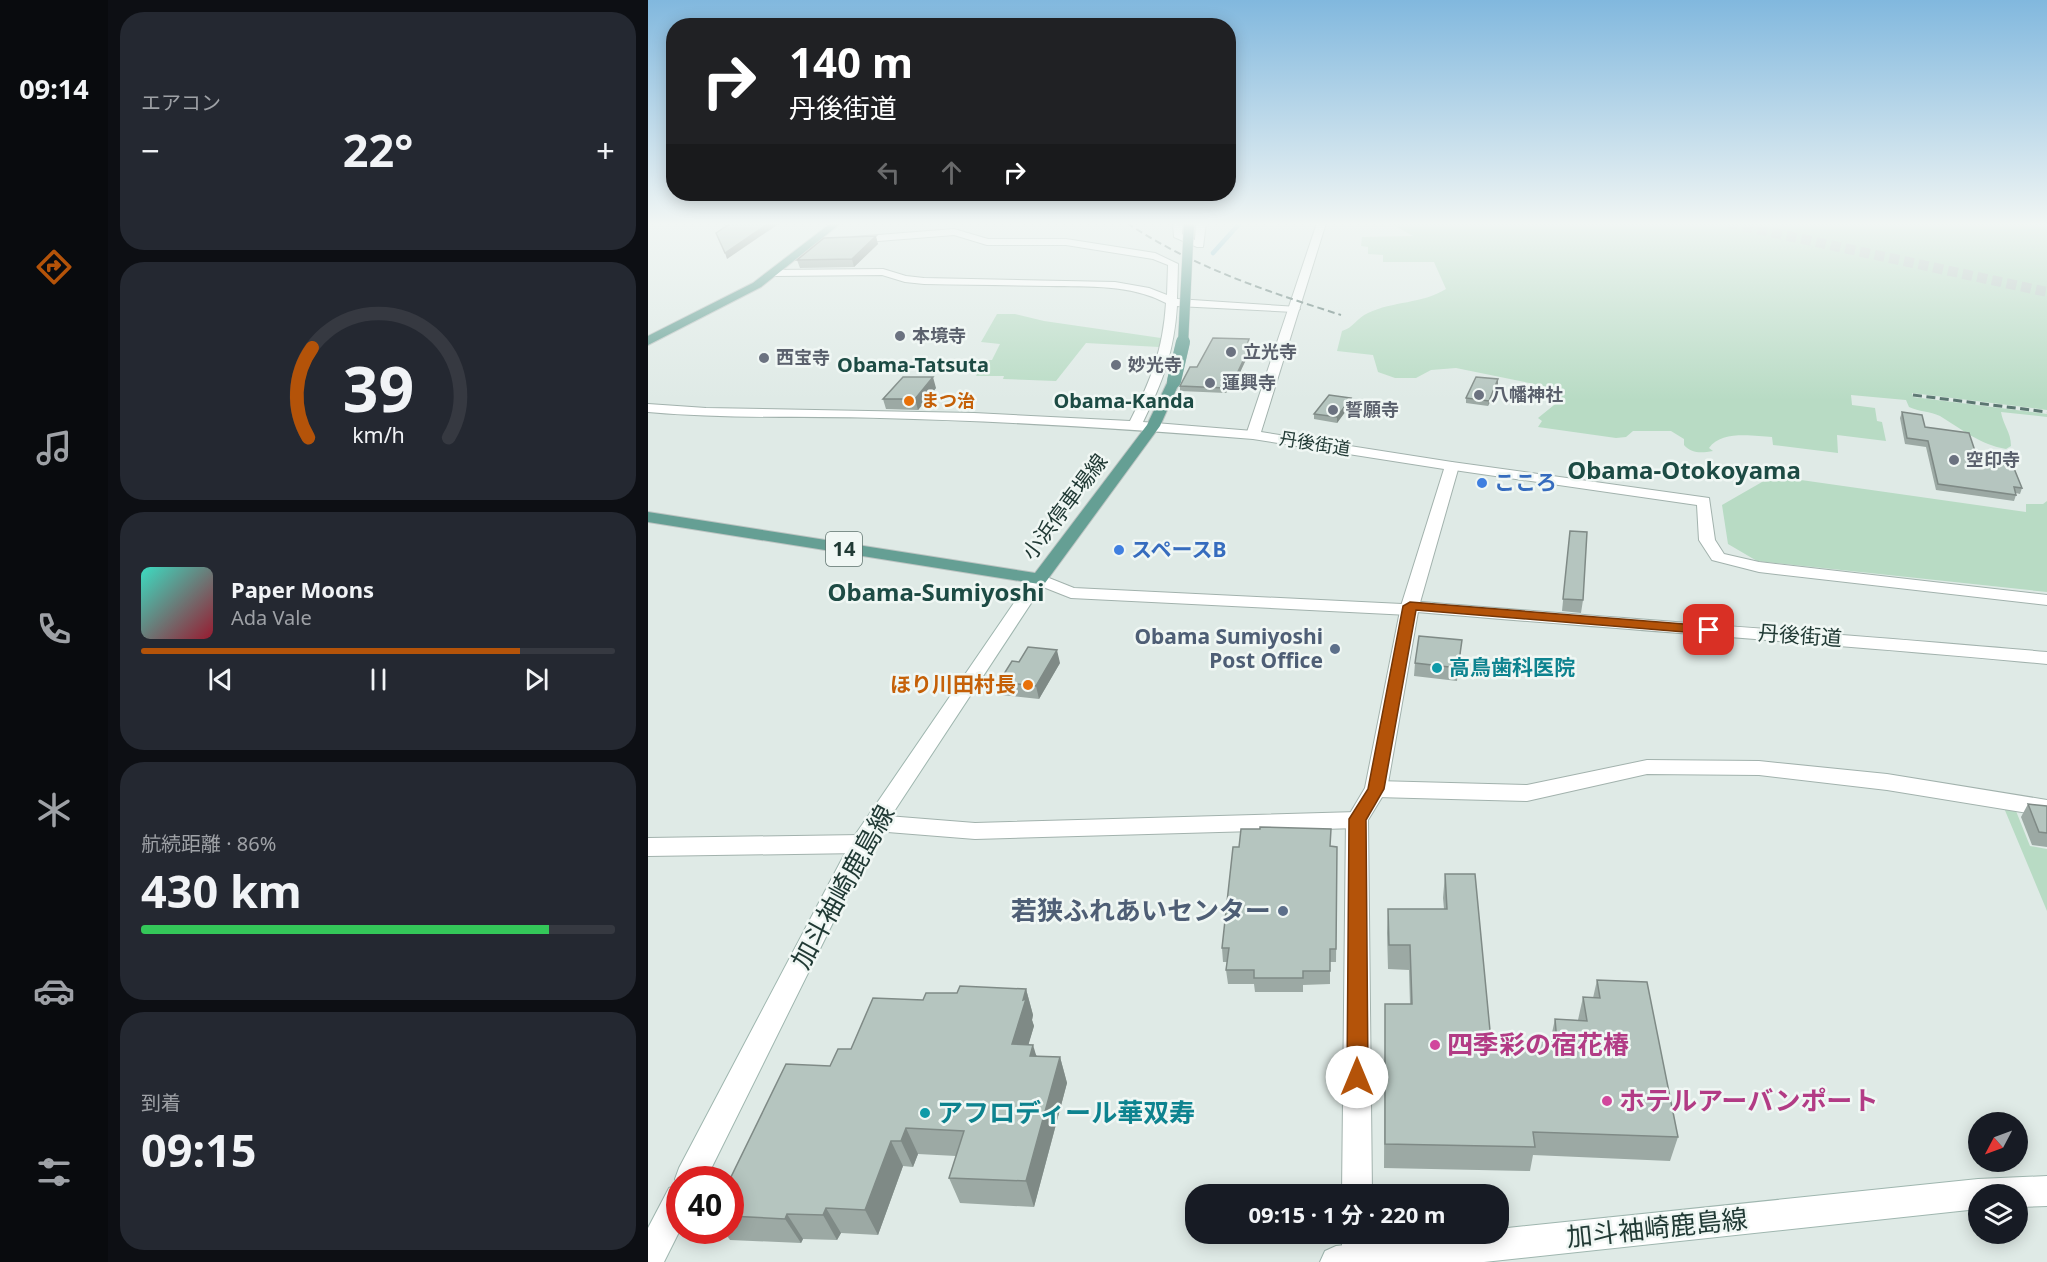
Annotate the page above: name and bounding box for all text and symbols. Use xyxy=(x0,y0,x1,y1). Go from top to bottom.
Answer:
text: 140 m xyxy=(789,33,913,90)
icon: right xyxy=(690,42,768,120)
text: 09:14 xyxy=(19,70,89,107)
text: エアコン xyxy=(141,89,221,116)
text: 丹後街道 xyxy=(789,89,897,126)
text: 22° xyxy=(343,119,413,180)
text: − xyxy=(141,128,160,173)
text: + xyxy=(596,128,615,173)
icon: left xyxy=(872,156,905,189)
icon: ahead xyxy=(935,156,968,189)
icon: right xyxy=(998,156,1031,189)
icon: directions xyxy=(33,246,75,288)
place label: 本境寺 xyxy=(912,323,966,347)
marker: 本境寺 xyxy=(893,329,907,343)
place label: 立光寺 xyxy=(1243,339,1297,363)
text: 39 xyxy=(342,345,414,430)
place label: 西宝寺 xyxy=(776,345,830,369)
marker: 立光寺 xyxy=(1224,345,1238,359)
marker: 西宝寺 xyxy=(757,351,771,365)
district label: Obama-Tatsuta xyxy=(837,351,989,378)
place label: 妙光寺 xyxy=(1128,352,1182,376)
marker: 妙光寺 xyxy=(1109,358,1123,372)
place label: 蓮興寺 xyxy=(1222,370,1276,394)
marker: 蓮興寺 xyxy=(1203,376,1217,390)
place label: 八幡神社 xyxy=(1491,382,1563,406)
district label: Obama-Kanda xyxy=(1053,387,1195,414)
place label: まつ治 xyxy=(921,388,975,412)
marker: 八幡神社 xyxy=(1472,388,1486,402)
marker: まつ治 xyxy=(902,394,916,408)
place label: 誓願寺 xyxy=(1345,397,1399,421)
marker: 誓願寺 xyxy=(1326,403,1340,417)
text: km/h xyxy=(352,420,404,449)
street label: 丹後街道 xyxy=(1278,426,1353,460)
icon: music xyxy=(33,427,75,469)
place label: 空印寺 xyxy=(1966,447,2020,471)
street label: 小浜停車場線 xyxy=(1015,448,1113,565)
district label: Obama-Otokoyama xyxy=(1567,453,1801,486)
marker: 空印寺 xyxy=(1947,453,1961,467)
place label: こころ xyxy=(1494,468,1557,496)
marker: こころ xyxy=(1475,476,1489,490)
road number: 14 xyxy=(826,532,862,566)
place label: スペースB xyxy=(1131,535,1226,563)
marker: スペースB xyxy=(1112,543,1126,557)
text: Paper Moons xyxy=(231,574,374,604)
district label: Obama-Sumiyoshi xyxy=(828,575,1044,608)
text: Ada Vale xyxy=(231,604,312,631)
pin xyxy=(1683,604,1734,655)
icon: phone xyxy=(33,608,75,650)
icon: arrive xyxy=(1692,613,1725,646)
street label: 丹後街道 xyxy=(1757,618,1843,652)
place label: Obama Sumiyoshi Post Office xyxy=(1134,622,1323,674)
marker: Obama Sumiyoshi Post Office xyxy=(1328,642,1342,656)
place label: 高鳥歯科医院 xyxy=(1449,653,1575,681)
marker: 高鳥歯科医院 xyxy=(1430,661,1444,675)
icon: previous xyxy=(204,663,237,696)
icon: pause xyxy=(362,663,395,696)
icon: next xyxy=(520,663,553,696)
place label: ほり川田村長 xyxy=(890,670,1016,698)
marker: ほり川田村長 xyxy=(1021,678,1035,692)
icon: climate xyxy=(33,789,75,831)
street label: 加斗袖崎鹿島線 xyxy=(782,798,902,975)
text: 航続距離 · 86% xyxy=(141,830,276,857)
text: 430 km xyxy=(141,860,302,921)
place label: 若狭ふれあいセンター xyxy=(1011,892,1271,928)
marker: 若狭ふれあいセンター xyxy=(1276,904,1290,918)
icon: car xyxy=(33,970,75,1012)
place label: 四季彩の宿花椿 xyxy=(1447,1026,1629,1062)
marker: 四季彩の宿花椿 xyxy=(1428,1038,1442,1052)
position arrow xyxy=(1325,1045,1389,1109)
place label: ホテルアーバンポート xyxy=(1619,1082,1878,1118)
text: 到着 xyxy=(141,1089,181,1116)
place label: アフロディール華双寿 xyxy=(937,1094,1195,1130)
marker: ホテルアーバンポート xyxy=(1600,1094,1614,1108)
marker: アフロディール華双寿 xyxy=(918,1106,932,1120)
north arrow xyxy=(1968,1112,2028,1172)
map controls xyxy=(1968,1112,2028,1244)
text: 09:15 xyxy=(141,1119,257,1180)
icon: filters xyxy=(33,1151,75,1193)
speed limit sign: 40 xyxy=(666,1166,744,1244)
button: layers xyxy=(1968,1184,2028,1244)
text: 09:15 · 1 分 · 220 m xyxy=(1249,1199,1446,1229)
street label: 加斗袖崎鹿島線 xyxy=(1565,1200,1749,1254)

